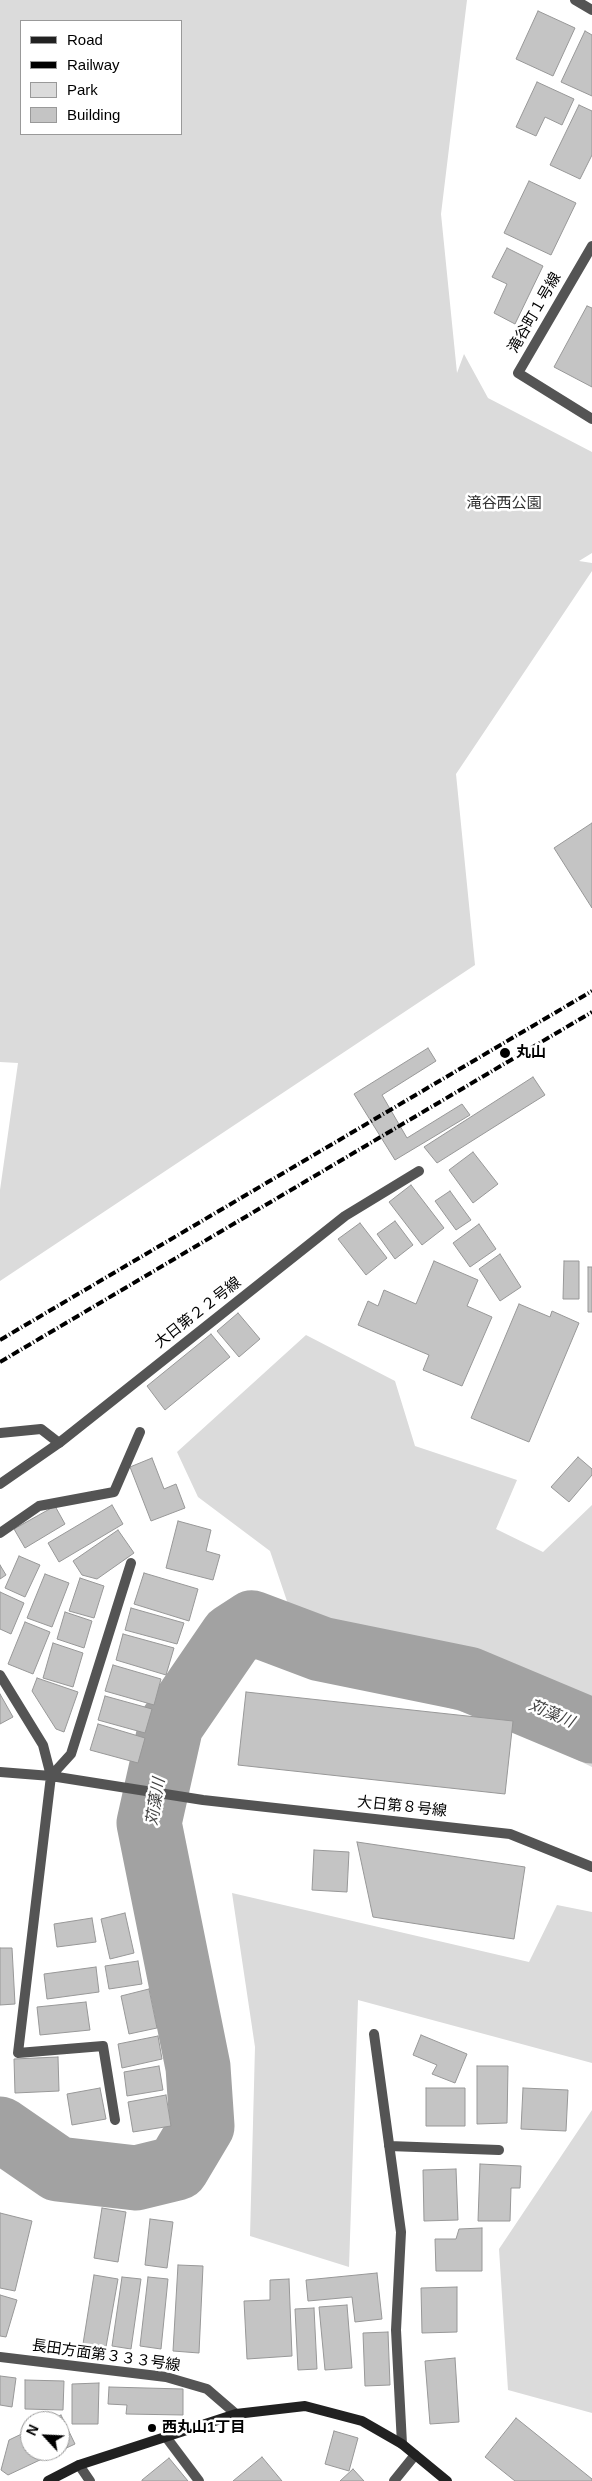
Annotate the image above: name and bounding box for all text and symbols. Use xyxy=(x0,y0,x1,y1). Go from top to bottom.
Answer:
legend xyxy=(20,20,182,135)
text: Road xyxy=(67,31,103,48)
text: Railway xyxy=(67,56,120,73)
text: Park xyxy=(67,81,98,98)
text: Building xyxy=(67,106,120,123)
street label: 滝谷町１号線 xyxy=(505,270,565,356)
park label: 滝谷西公園 xyxy=(467,495,541,513)
place label: 丸山 xyxy=(516,1044,546,1062)
marker: 丸山 xyxy=(498,1046,512,1060)
street label: 大日第２２号線 xyxy=(151,1274,245,1352)
water label: 苅藻川 xyxy=(525,1696,577,1732)
water label: 苅藻川 xyxy=(143,1777,169,1827)
street label: 大日第８号線 xyxy=(356,1793,448,1821)
street label: 長田方面第３３３号線 xyxy=(30,2337,182,2375)
north arrow xyxy=(20,2411,70,2461)
place label: 西丸山1丁目 xyxy=(162,2419,245,2437)
text: N xyxy=(23,2422,42,2438)
marker: 西丸山1丁目 xyxy=(146,2422,158,2434)

